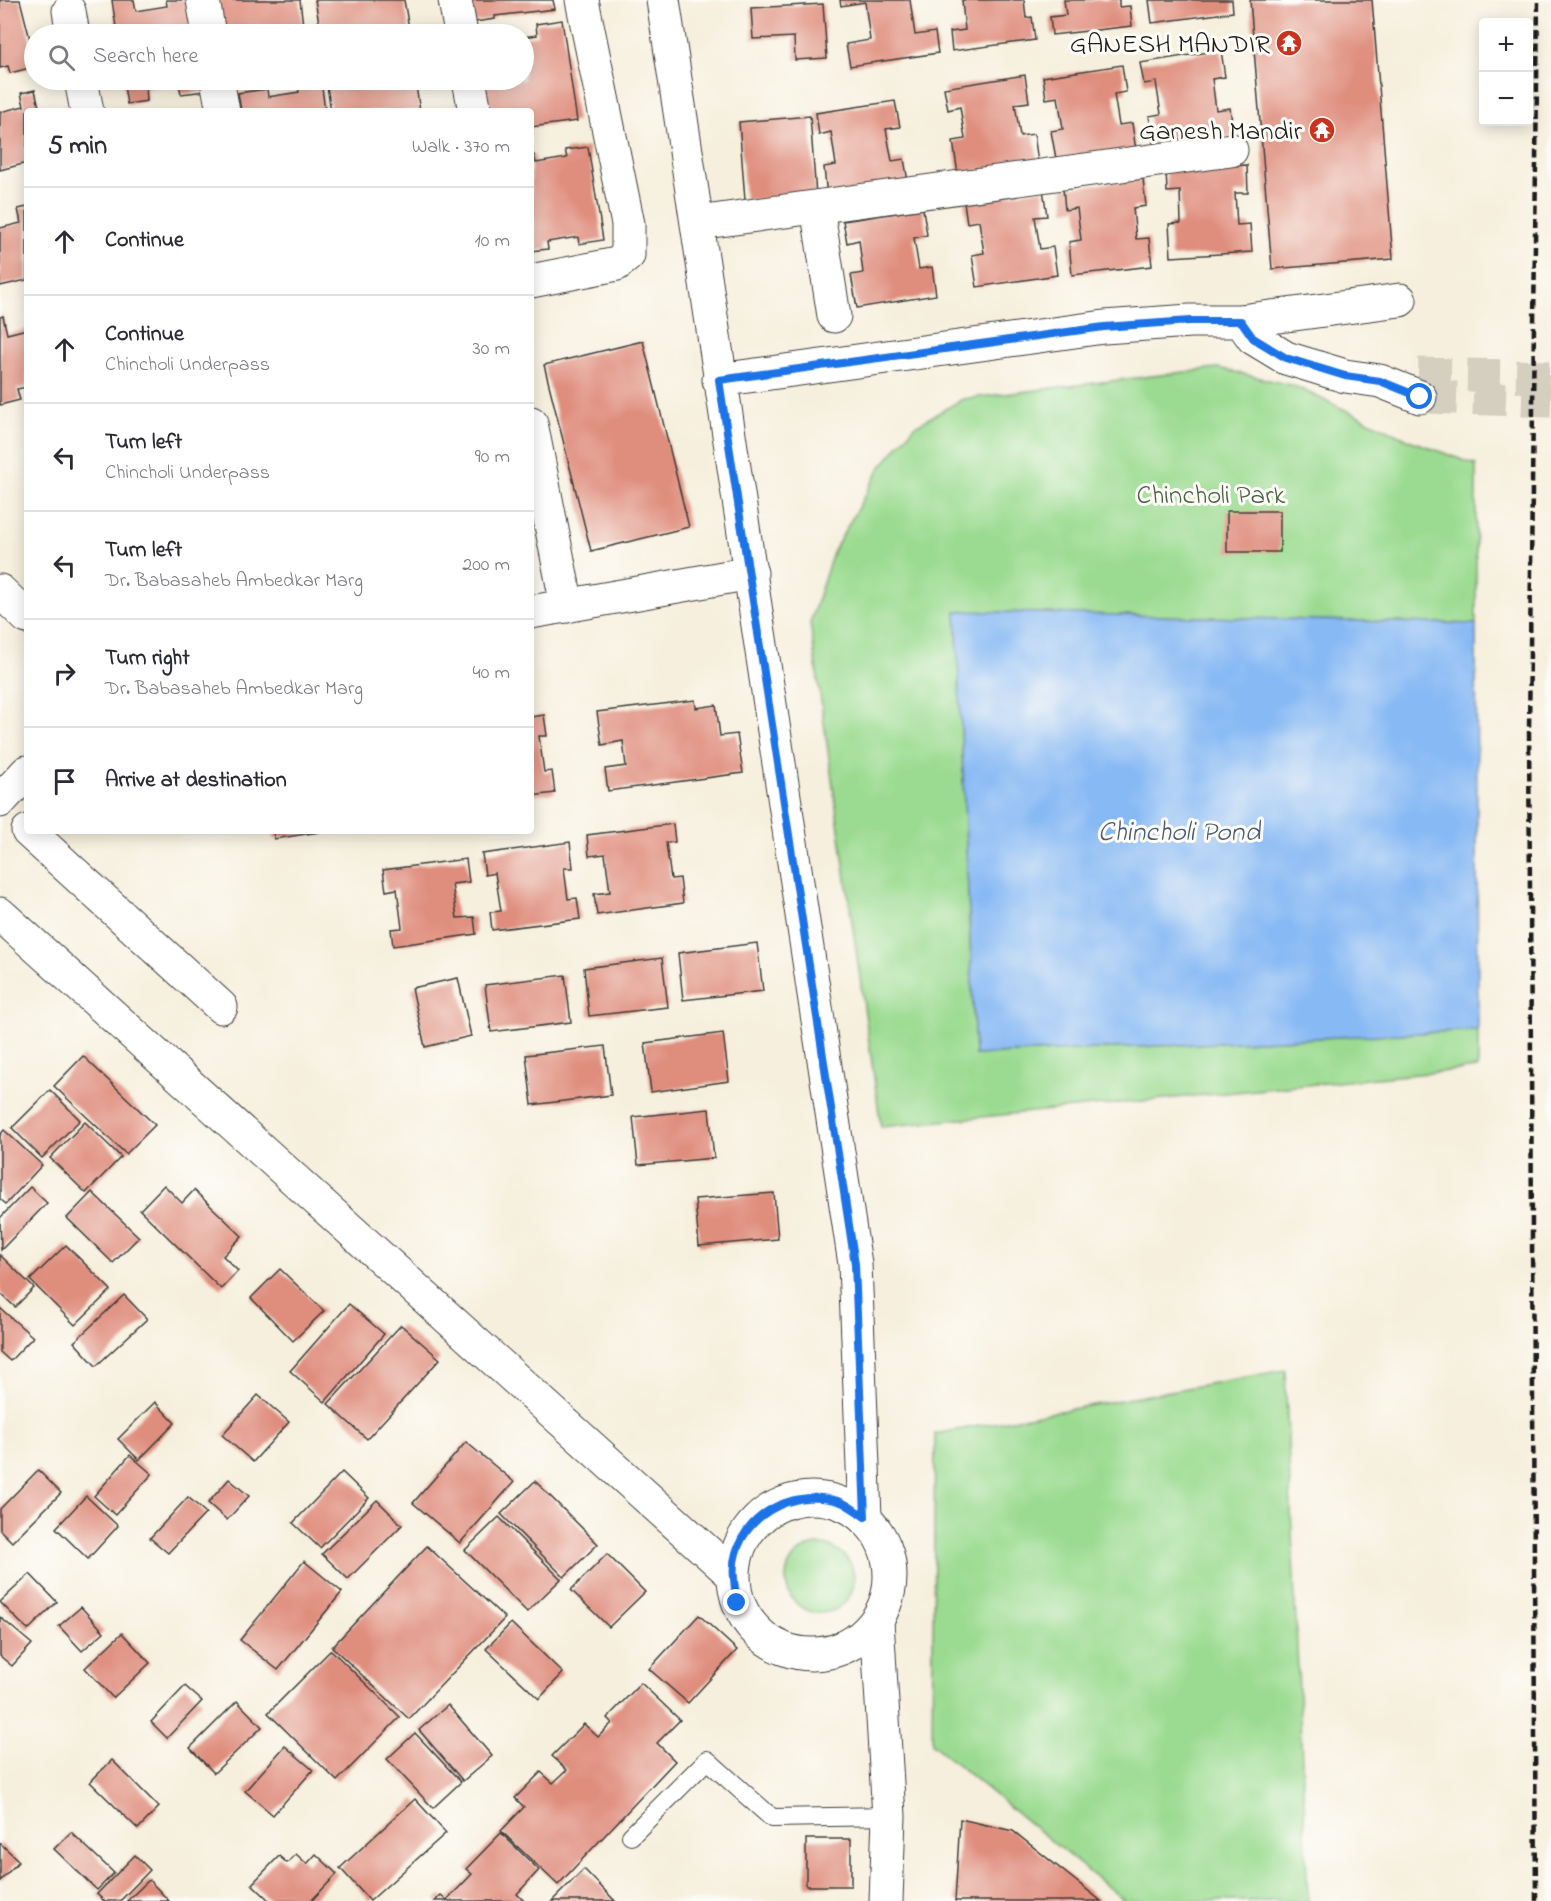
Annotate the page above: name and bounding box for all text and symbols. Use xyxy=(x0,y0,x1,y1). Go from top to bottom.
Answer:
map controls xyxy=(1479,18,1533,126)
button: + xyxy=(1479,18,1533,72)
search box xyxy=(24,24,534,90)
place label: GANESH MANDIR xyxy=(1070,26,1270,65)
temple icon: GANESH MANDIR xyxy=(1274,28,1304,58)
icon: search xyxy=(45,41,78,74)
text: Search here xyxy=(93,41,198,73)
button: − xyxy=(1479,72,1533,126)
place label: Ganesh Mandir xyxy=(1139,113,1303,152)
temple icon: Ganesh Mandir xyxy=(1307,115,1337,145)
text: 5 min xyxy=(48,128,107,166)
text: Walk · 370 m xyxy=(412,133,510,162)
icon: ahead xyxy=(48,225,81,258)
text: Continue xyxy=(105,225,184,257)
text: 10 m xyxy=(474,227,510,256)
text: Continue xyxy=(105,319,184,351)
icon: ahead xyxy=(48,333,81,366)
text: 30 m xyxy=(473,335,510,364)
text: Chincholi Underpass xyxy=(105,351,270,380)
route start xyxy=(1406,383,1432,409)
text: Turn left xyxy=(105,427,182,459)
icon: left xyxy=(48,441,81,474)
text: 90 m xyxy=(475,443,510,472)
text: Chincholi Underpass xyxy=(105,459,270,488)
park label: Chincholi Park xyxy=(1137,477,1286,516)
text: Turn left xyxy=(105,535,182,567)
icon: left xyxy=(48,549,81,582)
text: 200 m xyxy=(462,551,510,580)
text: Dr. Babasaheb Ambedkar Marg xyxy=(105,567,363,596)
text: Turn right xyxy=(105,643,190,675)
icon: right xyxy=(48,657,81,690)
text: 40 m xyxy=(473,659,510,688)
text: Dr. Babasaheb Ambedkar Marg xyxy=(105,675,363,704)
icon: arrive xyxy=(48,765,81,798)
text: Arrive at destination xyxy=(105,765,287,797)
water label: Chincholi Pond xyxy=(1098,813,1261,854)
route end xyxy=(723,1589,749,1615)

